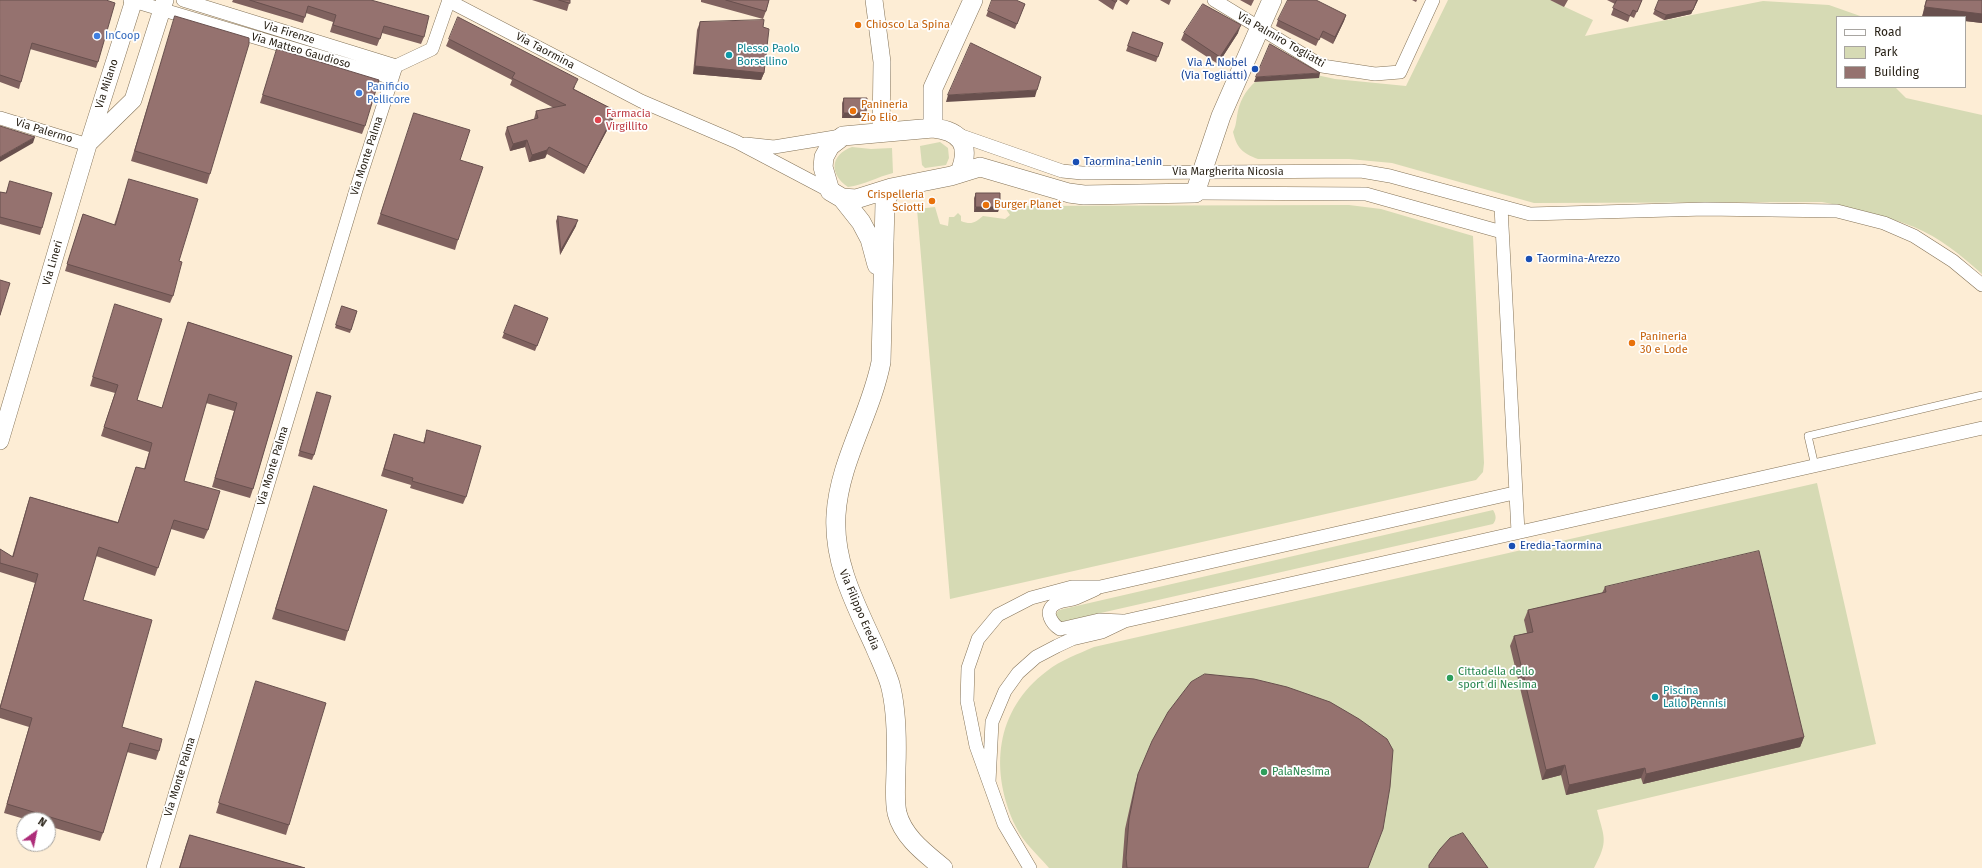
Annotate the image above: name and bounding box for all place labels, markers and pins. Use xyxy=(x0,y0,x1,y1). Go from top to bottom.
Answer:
place label: Chiosco La Spina xyxy=(866,18,950,32)
marker: Chiosco La Spina xyxy=(853,20,863,30)
place label: InCoop xyxy=(105,29,140,43)
marker: InCoop xyxy=(92,31,102,41)
place label: Plesso Paolo Borsellino xyxy=(737,42,800,68)
marker: Plesso Paolo Borsellino xyxy=(724,50,734,60)
place label: Via A. Nobel (Via Togliatti) xyxy=(1181,56,1247,82)
marker: Via A. Nobel (Via Togliatti) xyxy=(1250,64,1260,74)
place label: Panificio Pellicore xyxy=(367,80,410,106)
marker: Panificio Pellicore xyxy=(354,88,364,98)
place label: Panineria Zio Elio xyxy=(861,98,908,124)
marker: Panineria Zio Elio xyxy=(848,106,858,116)
place label: Farmacia Virgillito xyxy=(606,107,651,133)
marker: Farmacia Virgillito xyxy=(593,115,603,125)
place label: Taormina-Lenin xyxy=(1084,155,1162,169)
marker: Taormina-Lenin xyxy=(1071,157,1081,167)
place label: Crispelleria Sciotti xyxy=(867,188,924,214)
marker: Crispelleria Sciotti xyxy=(927,196,937,206)
place label: Burger Planet xyxy=(994,198,1062,212)
marker: Burger Planet xyxy=(981,200,991,210)
place label: Taormina-Arezzo xyxy=(1537,252,1620,266)
marker: Taormina-Arezzo xyxy=(1524,254,1534,264)
place label: Panineria 30 e Lode xyxy=(1640,330,1688,356)
marker: Panineria 30 e Lode xyxy=(1627,338,1637,348)
place label: Eredia-Taormina xyxy=(1520,539,1602,553)
marker: Eredia-Taormina xyxy=(1507,541,1517,551)
place label: Cittadella dello sport di Nesima xyxy=(1458,665,1537,691)
marker: Cittadella dello sport di Nesima xyxy=(1445,673,1455,683)
place label: Piscina Lallo Pennisi xyxy=(1663,684,1726,710)
marker: Piscina Lallo Pennisi xyxy=(1650,692,1660,702)
place label: PalaNesima xyxy=(1272,765,1330,779)
marker: PalaNesima xyxy=(1259,767,1269,777)

